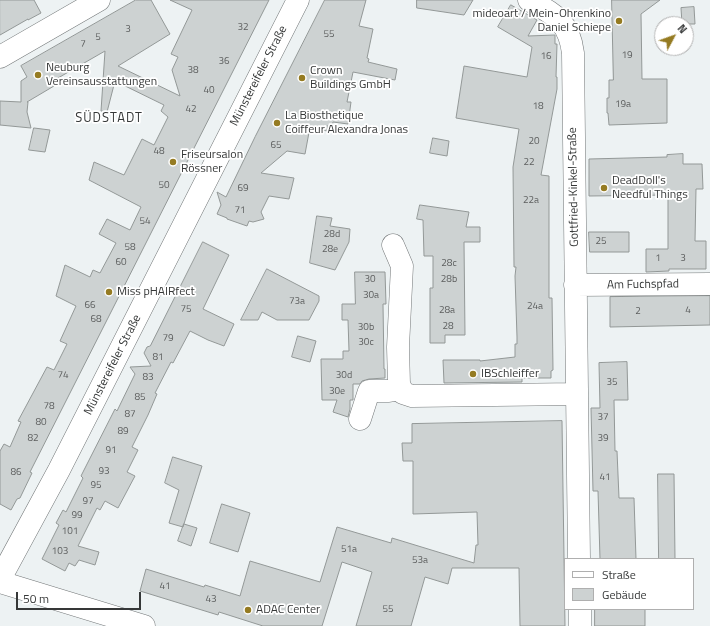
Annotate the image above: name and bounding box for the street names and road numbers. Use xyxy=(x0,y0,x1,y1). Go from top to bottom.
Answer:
street label: Münstereifeler Straße xyxy=(227,23,291,129)
street label: Gottfried-Kinkel-Straße xyxy=(566,127,582,247)
street label: Am Fuchspfad xyxy=(607,277,679,293)
street label: Münstereifeler Straße xyxy=(81,312,145,418)

